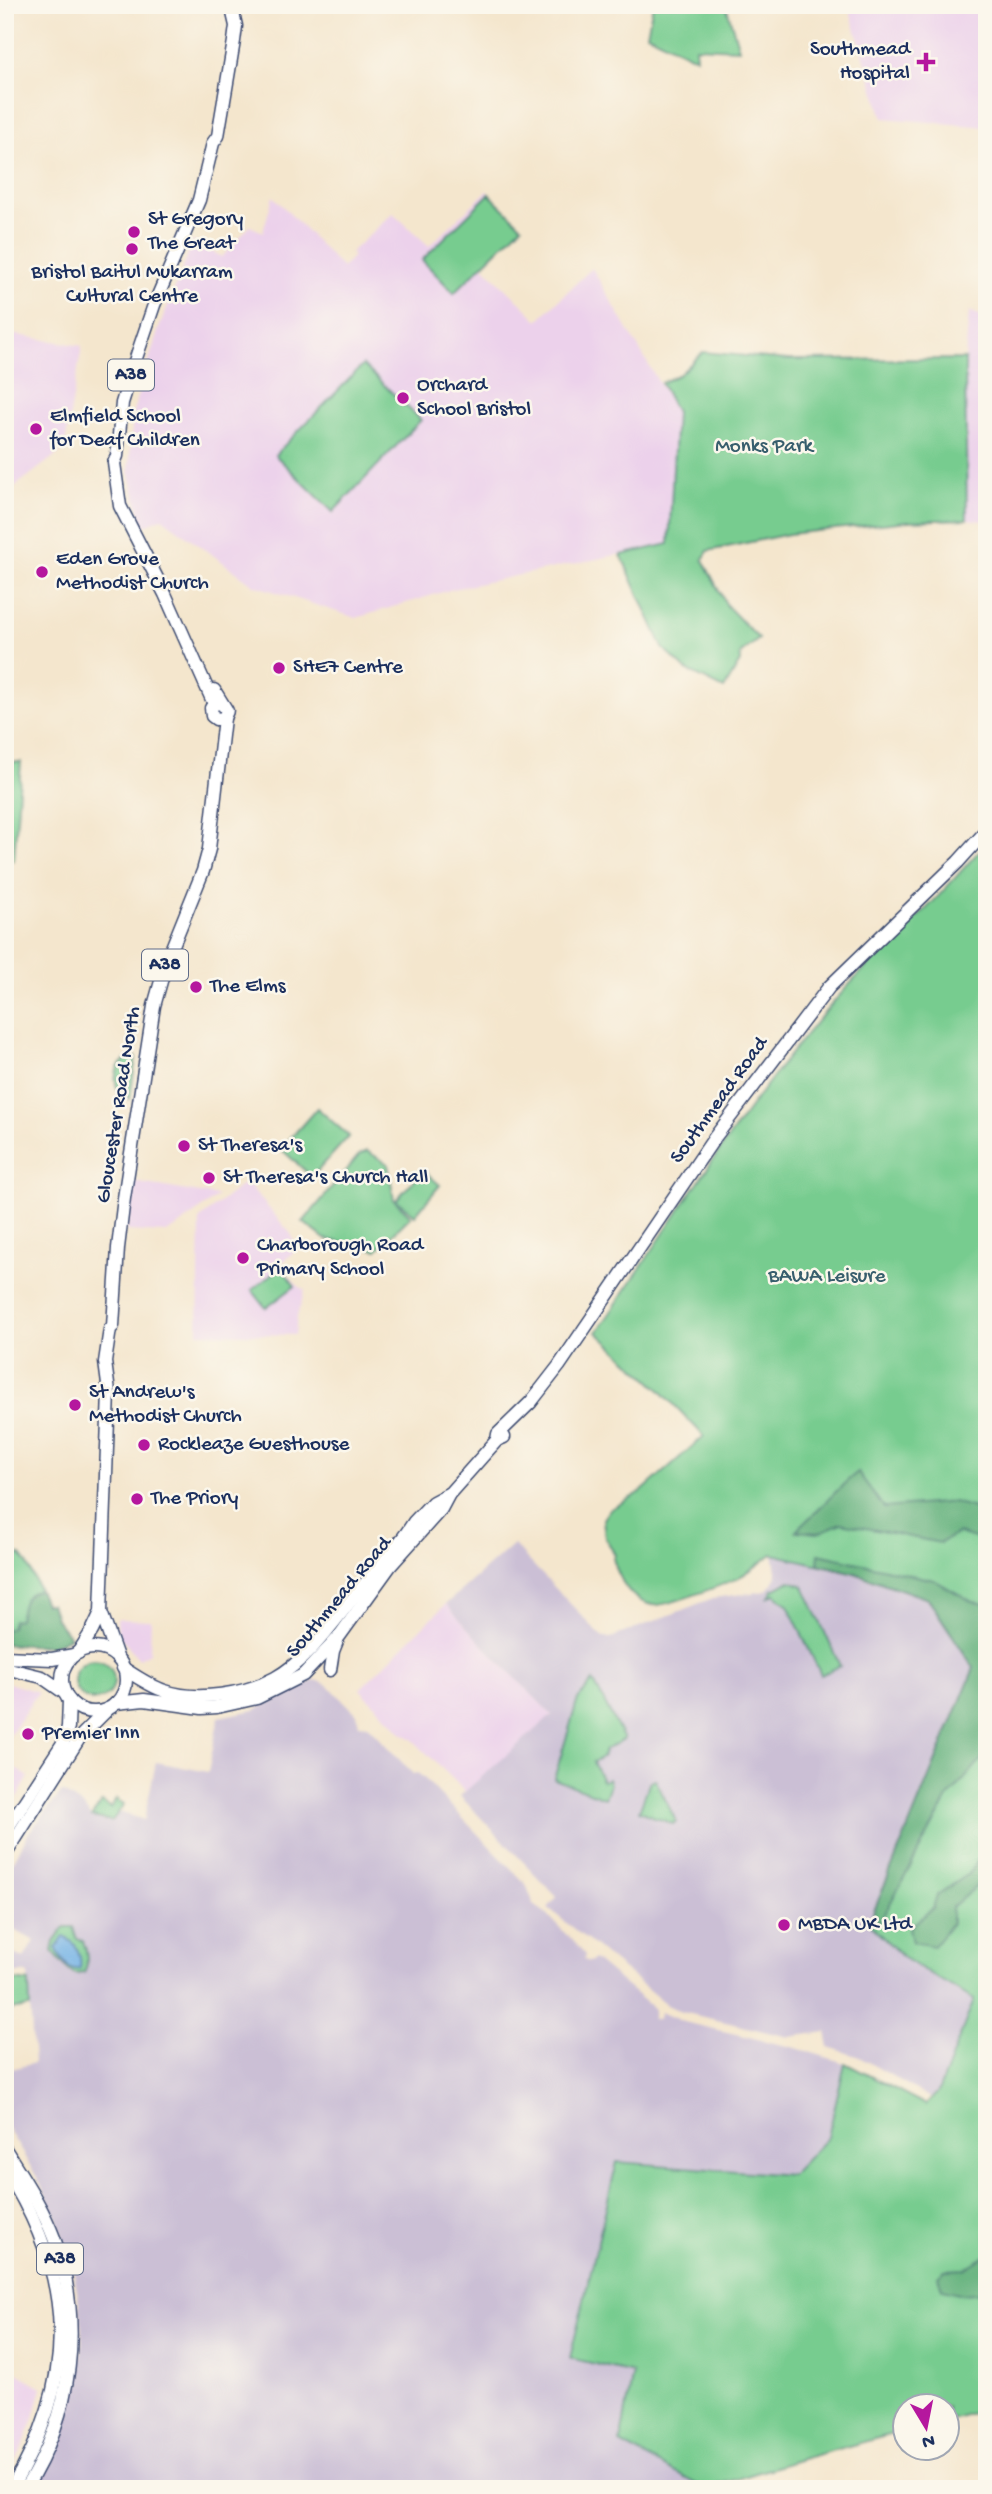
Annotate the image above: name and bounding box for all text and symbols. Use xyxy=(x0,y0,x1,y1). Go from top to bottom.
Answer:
place label: Southmead Hospital xyxy=(810,38,912,87)
marker: Southmead Hospital xyxy=(916,52,936,72)
place label: St Gregory The Great xyxy=(147,208,243,257)
marker: St Gregory The Great xyxy=(126,224,142,240)
marker: Bristol Baitul Mukarram Cultural Centre xyxy=(124,241,140,257)
place label: Bristol Baitul Mukarram Cultural Centre xyxy=(30,261,233,310)
road number: A38 xyxy=(108,360,154,390)
place label: Orchard School Bristol xyxy=(417,374,531,423)
marker: Orchard School Bristol xyxy=(395,390,411,406)
place label: Elmfield School for Deaf Children xyxy=(49,405,200,454)
marker: Elmfield School for Deaf Children xyxy=(28,421,44,437)
park label: Monks Park xyxy=(715,435,815,460)
place label: Eden Grove Methodist Church xyxy=(56,548,209,597)
marker: Eden Grove Methodist Church xyxy=(34,564,50,580)
place label: SHE7 Centre xyxy=(293,656,404,681)
marker: SHE7 Centre xyxy=(271,660,287,676)
road number: A38 xyxy=(142,950,188,981)
place label: The Elms xyxy=(209,975,287,1000)
marker: The Elms xyxy=(188,979,204,995)
street label: Gloucester Road North xyxy=(92,1005,148,1205)
street label: Southmead Road xyxy=(666,1031,775,1169)
place label: St Theresa's xyxy=(198,1134,303,1159)
marker: St Theresa's xyxy=(176,1138,192,1154)
place label: St Theresa's Church Hall xyxy=(223,1166,428,1191)
marker: St Theresa's Church Hall xyxy=(201,1170,217,1186)
place label: Charborough Road Primary School xyxy=(256,1234,425,1283)
marker: Charborough Road Primary School xyxy=(235,1250,251,1266)
park label: BAWA Leisure xyxy=(767,1265,887,1290)
place label: St Andrew's Methodist Church xyxy=(89,1381,242,1430)
marker: St Andrew's Methodist Church xyxy=(67,1397,83,1413)
place label: Rockleaze Guesthouse xyxy=(158,1433,351,1458)
marker: Rockleaze Guesthouse xyxy=(136,1437,152,1453)
place label: The Priory xyxy=(150,1487,238,1512)
marker: The Priory xyxy=(129,1491,145,1507)
street label: Southmead Road xyxy=(282,1531,399,1664)
place label: Premier Inn xyxy=(41,1722,140,1747)
marker: Premier Inn xyxy=(20,1726,36,1742)
place label: MBDA UK Ltd xyxy=(798,1913,913,1938)
marker: MBDA UK Ltd xyxy=(776,1917,792,1933)
road number: A38 xyxy=(37,2244,83,2274)
north arrow xyxy=(890,2392,960,2462)
text: N xyxy=(920,2428,936,2453)

